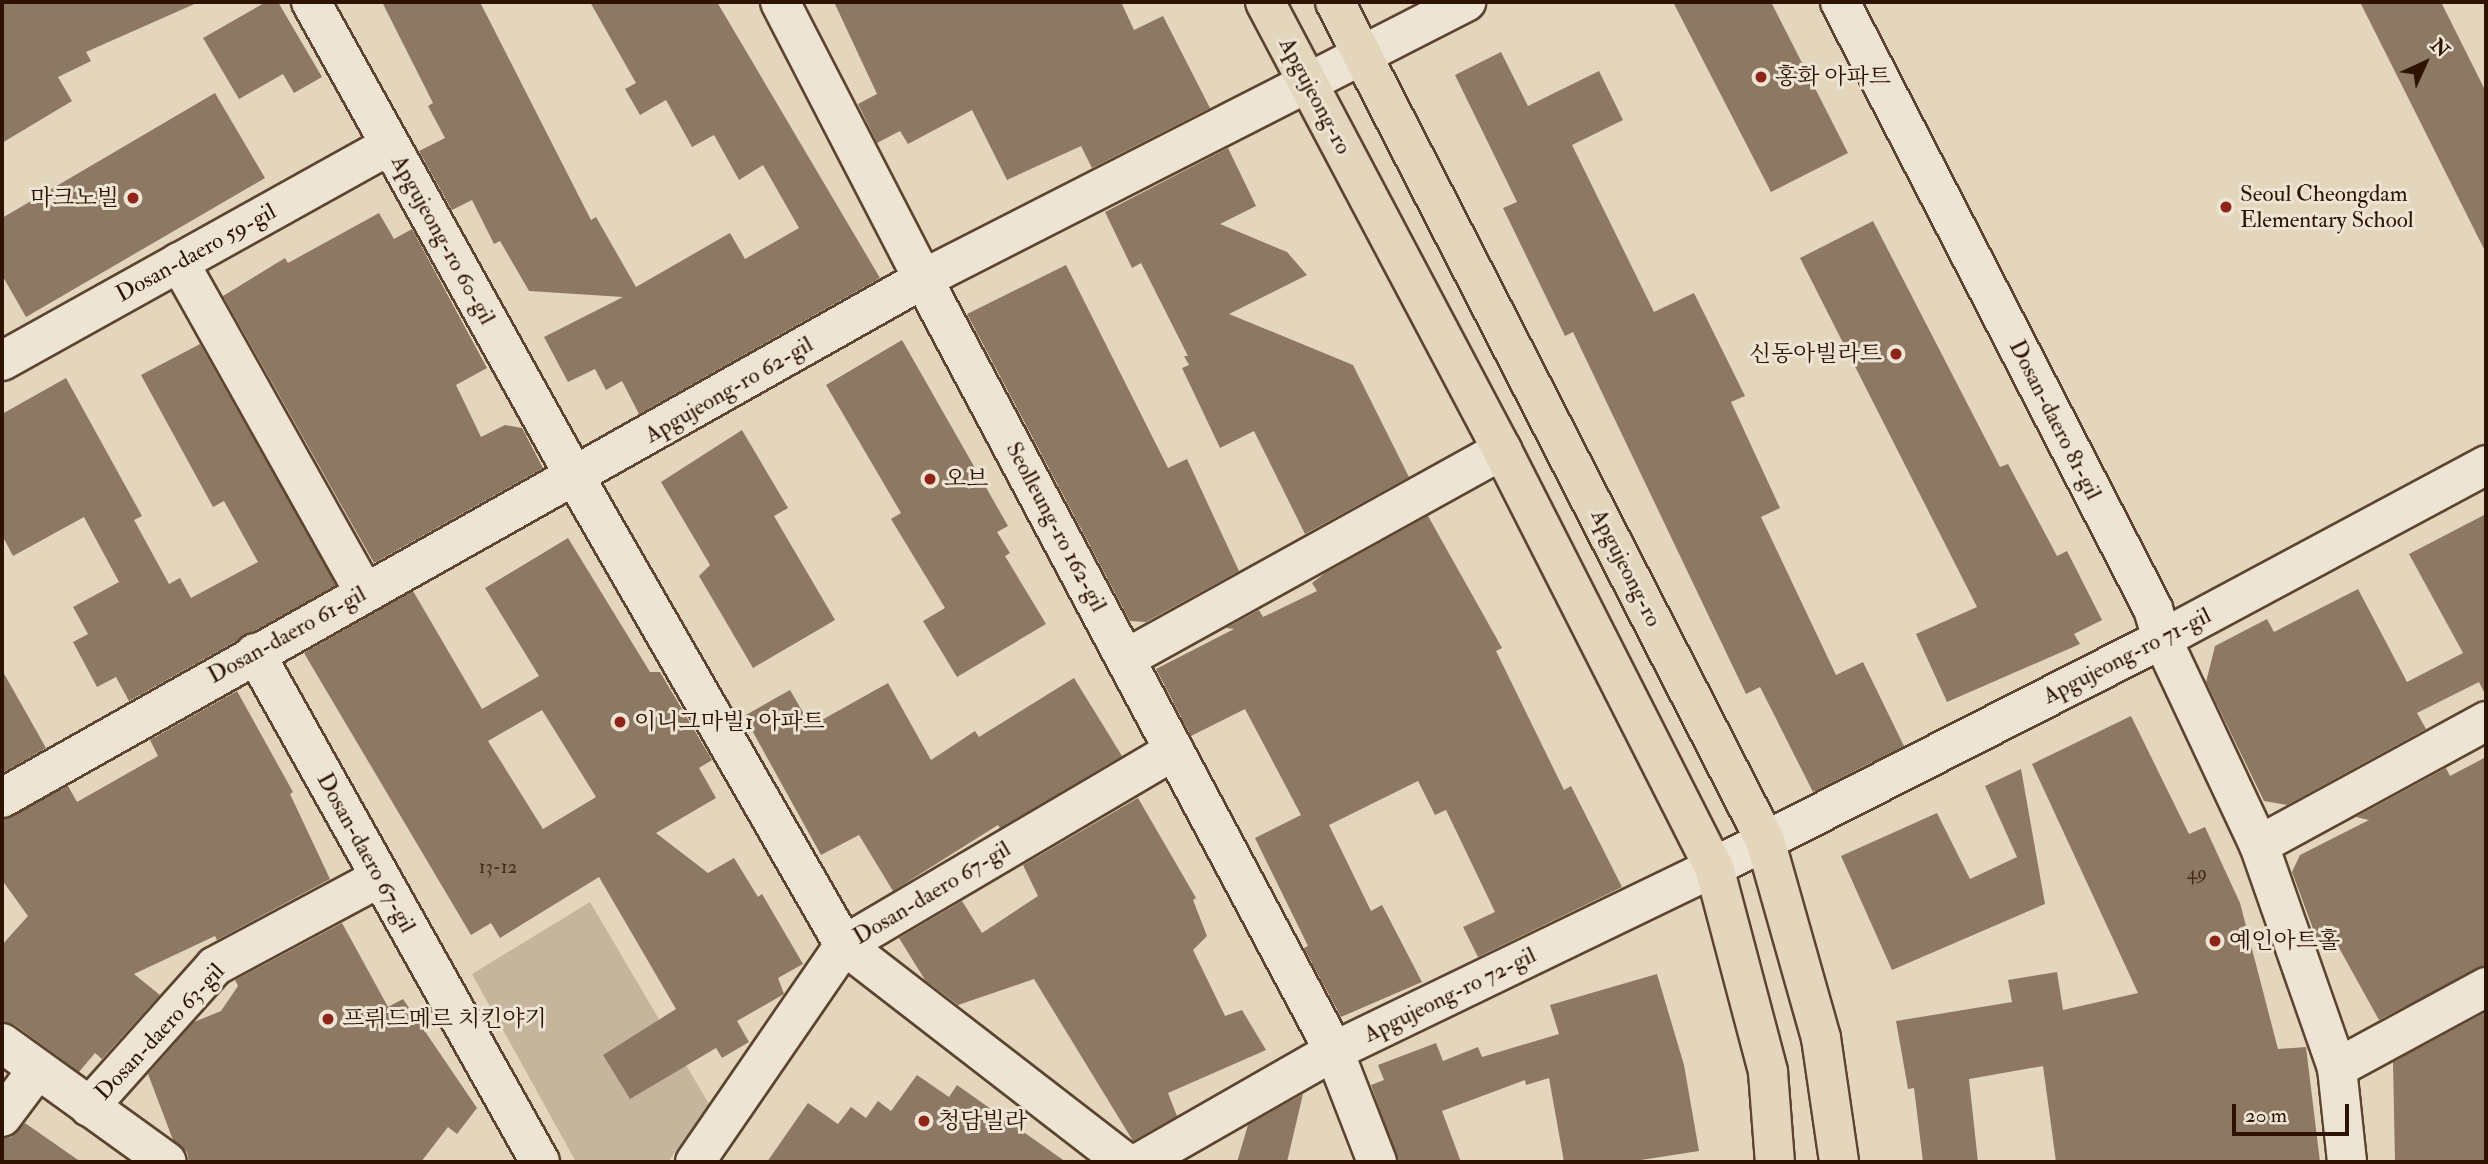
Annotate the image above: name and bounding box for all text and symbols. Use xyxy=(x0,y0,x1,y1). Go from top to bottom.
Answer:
north arrow xyxy=(2390,28,2460,98)
street label: Apgujeong-ro xyxy=(1273,33,1357,159)
text: N xyxy=(2425,34,2454,63)
place label: 홍화 아파트 xyxy=(1775,63,1891,91)
marker: 홍화 아파트 xyxy=(1753,69,1769,85)
street label: Apgujeong-ro 60-gil xyxy=(385,150,501,330)
place label: Seoul Cheongdam Elementary School xyxy=(2240,180,2414,234)
place label: 마크노빌 xyxy=(30,184,119,212)
marker: 마크노빌 xyxy=(125,190,141,206)
street label: Dosan-daero 59-gil xyxy=(111,198,281,308)
marker: Seoul Cheongdam Elementary School xyxy=(2218,199,2234,215)
street label: Apgujeong-ro 62-gil xyxy=(640,331,818,449)
street label: Dosan-daero 81-gil xyxy=(2003,336,2107,504)
place label: 신동아빌라트 xyxy=(1749,340,1882,368)
marker: 신동아빌라트 xyxy=(1888,346,1904,362)
street label: Seolleung-ro 162-gil xyxy=(1000,437,1112,617)
place label: 오브 xyxy=(944,465,988,493)
marker: 오브 xyxy=(922,471,938,487)
street label: Apgujeong-ro xyxy=(1585,505,1667,631)
street label: Dosan-daero 61-gil xyxy=(203,580,371,690)
street label: Apgujeong-ro 71-gil xyxy=(2038,602,2216,710)
place label: 이니그마빌1 아파트 xyxy=(634,708,825,736)
marker: 이니그마빌1 아파트 xyxy=(612,714,628,730)
street label: Dosan-daero 67-gil xyxy=(311,768,421,938)
street label: Dosan-daero 67-gil xyxy=(848,835,1016,951)
house number: 13-12 xyxy=(479,857,517,879)
house number: 49 xyxy=(2187,863,2207,885)
place label: 예인아트홀 xyxy=(2229,927,2340,955)
marker: 예인아트홀 xyxy=(2207,933,2223,949)
street label: Apgujeong-ro 72-gil xyxy=(1359,941,1541,1049)
street label: Dosan-daero 63-gil xyxy=(90,958,230,1106)
place label: 프뤼드메르 치킨야기 xyxy=(342,1005,547,1033)
marker: 프뤼드메르 치킨야기 xyxy=(320,1011,336,1027)
scale bar xyxy=(2236,1090,2353,1134)
text: 20 m xyxy=(2245,1102,2287,1129)
place label: 청담빌라 xyxy=(938,1107,1027,1135)
marker: 청담빌라 xyxy=(916,1113,932,1129)

